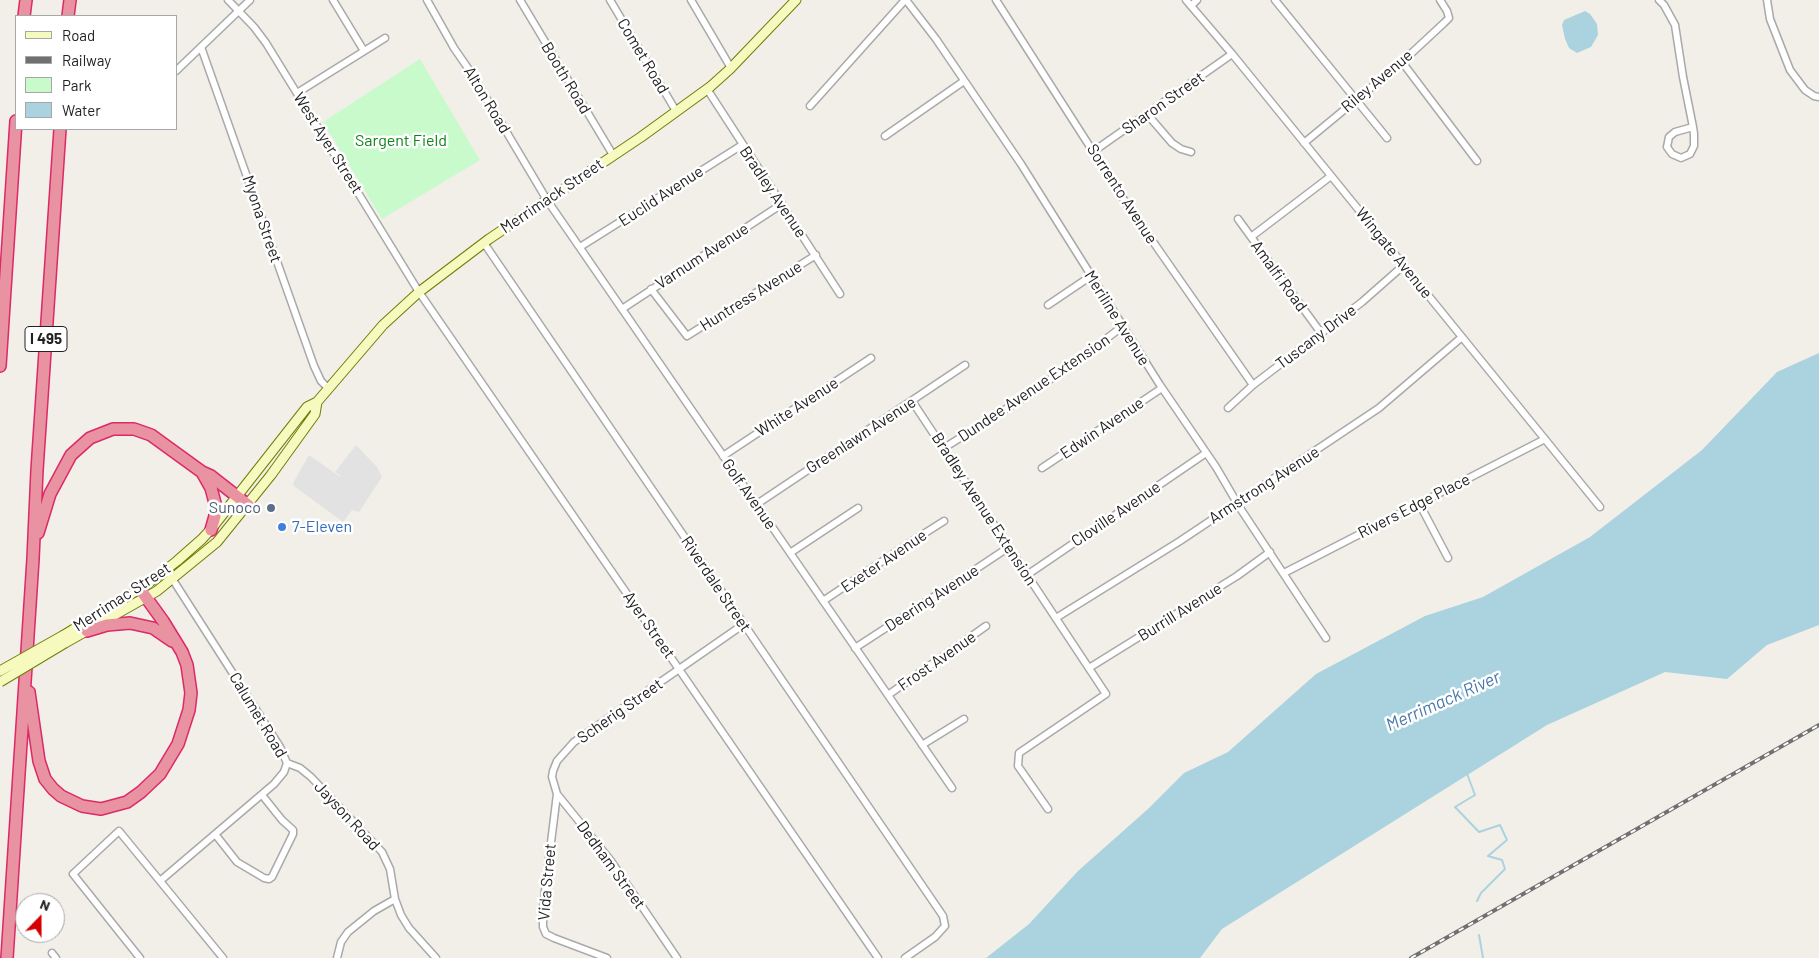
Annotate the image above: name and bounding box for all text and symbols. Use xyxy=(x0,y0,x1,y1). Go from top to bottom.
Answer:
legend xyxy=(15,15,178,130)
street label: Comet Road xyxy=(613,15,673,97)
text: Road xyxy=(62,26,95,44)
street label: Booth Road xyxy=(537,39,595,117)
street label: Riley Avenue xyxy=(1337,46,1417,116)
text: Railway xyxy=(62,51,111,69)
street label: Alton Road xyxy=(459,63,515,137)
street label: Sharon Street xyxy=(1118,68,1208,138)
text: Park xyxy=(62,76,91,94)
street label: West Ayer Street xyxy=(289,89,367,197)
text: Water xyxy=(62,101,101,119)
park label: Sargent Field xyxy=(355,131,447,151)
street label: Sorrento Avenue xyxy=(1083,140,1161,248)
street label: Bradley Avenue xyxy=(735,143,811,241)
street label: Merrimack Street xyxy=(497,154,607,238)
street label: Euclid Avenue xyxy=(615,162,707,230)
street label: Myona Street xyxy=(238,173,286,265)
street label: Wingate Avenue xyxy=(1351,204,1437,302)
street label: Varnum Avenue xyxy=(652,219,752,293)
street label: Amalfi Road xyxy=(1247,237,1311,315)
street label: Huntress Avenue xyxy=(696,257,806,335)
street label: Meriline Avenue xyxy=(1080,267,1154,369)
street label: Tuscany Drive xyxy=(1272,300,1360,374)
road number: I 495 xyxy=(25,326,67,352)
street label: Dundee Avenue Extension xyxy=(954,330,1114,446)
street label: White Avenue xyxy=(752,373,842,441)
street label: Greenlawn Avenue xyxy=(802,392,920,478)
street label: Edwin Avenue xyxy=(1057,393,1147,463)
street label: Bradley Avenue Extension xyxy=(927,429,1041,589)
street label: Armstrong Avenue xyxy=(1205,442,1323,528)
street label: Golf Avenue xyxy=(718,455,780,533)
street label: Rivers Edge Place xyxy=(1355,469,1473,543)
street label: Cloville Avenue xyxy=(1068,477,1164,551)
place label: Sunoco xyxy=(209,498,261,518)
marker: Sunoco xyxy=(265,502,277,514)
place label: 7-Eleven xyxy=(292,517,352,537)
marker: 7-Eleven xyxy=(276,521,288,533)
street label: Exeter Avenue xyxy=(837,525,931,597)
street label: Riverdale Street xyxy=(677,532,755,636)
street label: Merrimac Street xyxy=(70,558,174,636)
street label: Deering Avenue xyxy=(881,561,983,635)
street label: Burrill Avenue xyxy=(1134,579,1226,645)
street label: Ayer Street xyxy=(619,588,679,662)
street label: Frost Avenue xyxy=(894,627,980,695)
water label: Merrimack River xyxy=(1382,666,1504,736)
street label: Calumet Road xyxy=(225,669,291,761)
street label: Scherig Street xyxy=(574,674,666,748)
street label: Jayson Road xyxy=(310,777,384,855)
street label: Dedham Street xyxy=(573,817,649,913)
street label: Vida Street xyxy=(534,843,560,921)
north arrow xyxy=(15,893,65,943)
text: N xyxy=(38,895,53,914)

